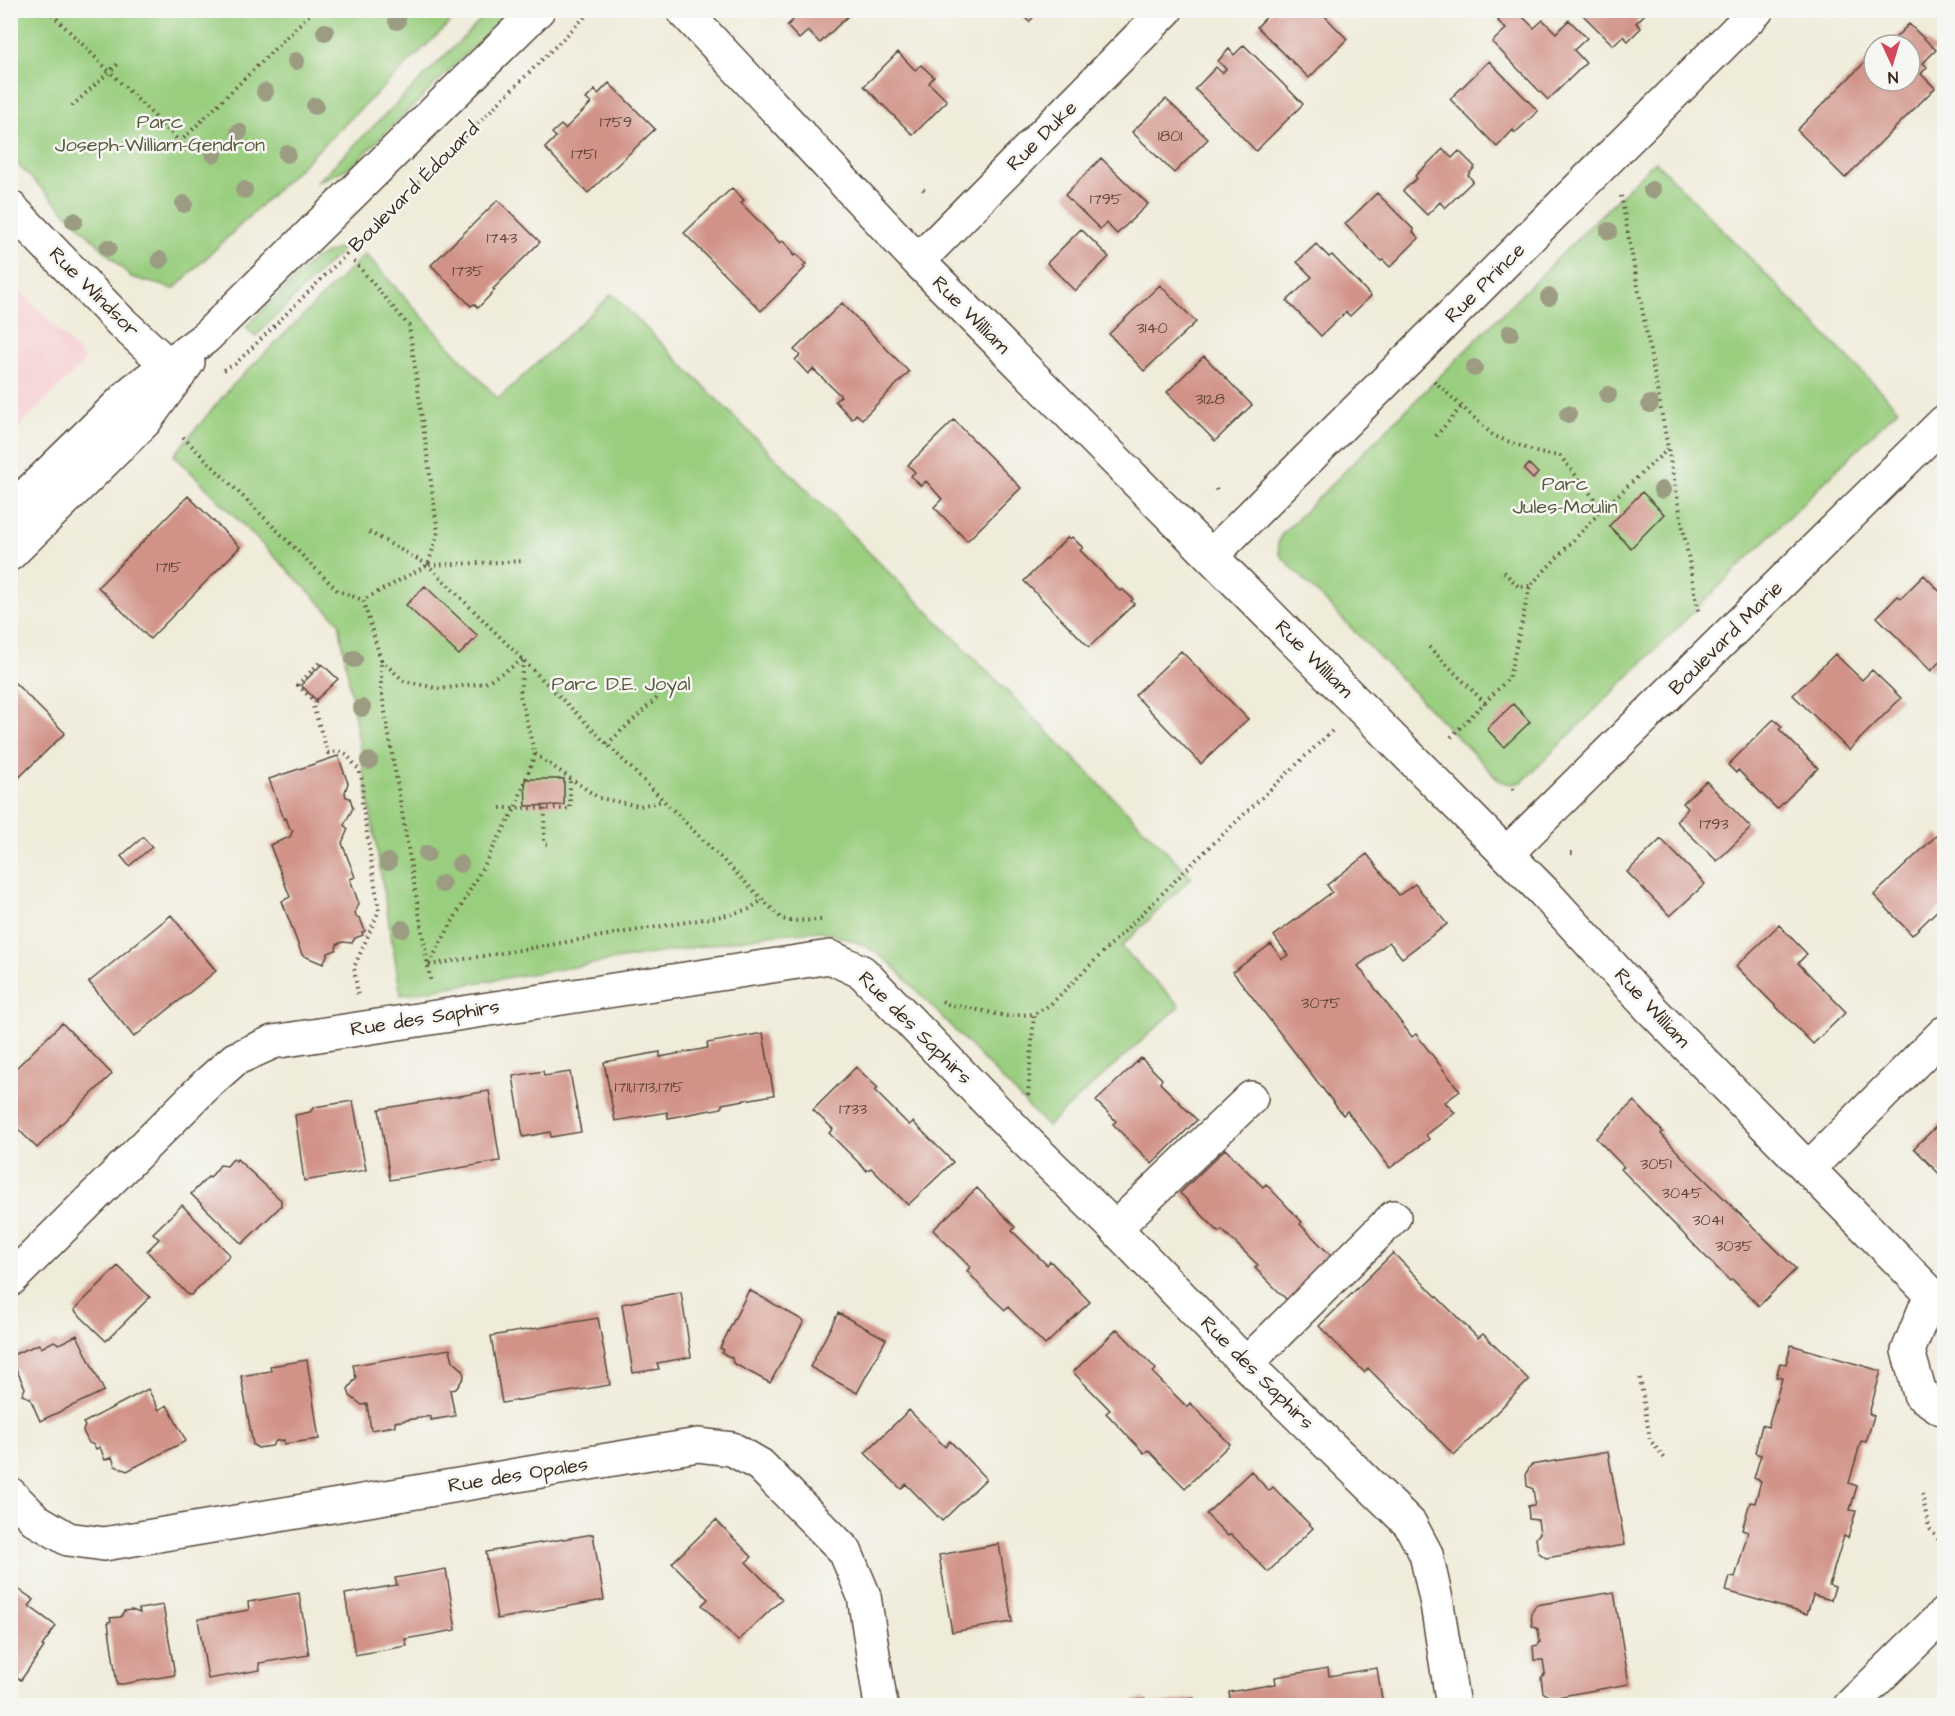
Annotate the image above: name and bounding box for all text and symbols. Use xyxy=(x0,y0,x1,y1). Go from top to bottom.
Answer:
north arrow xyxy=(1862,33,1922,93)
text: N xyxy=(1887,66,1899,88)
street label: Rue Duke xyxy=(1000,94,1084,178)
park label: Parc Joseph-William-Gendron xyxy=(55,108,265,159)
house number: 1759 xyxy=(600,111,632,133)
street label: Boulevard Édouard xyxy=(342,115,486,259)
house number: 1801 xyxy=(1158,125,1182,147)
house number: 1751 xyxy=(571,143,597,165)
house number: 1795 xyxy=(1090,188,1123,210)
house number: 1743 xyxy=(487,227,517,249)
street label: Rue Prince xyxy=(1438,236,1532,330)
street label: Rue Windsor xyxy=(43,241,145,343)
house number: 1735 xyxy=(452,260,484,282)
street label: Rue William xyxy=(926,270,1017,361)
house number: 3140 xyxy=(1136,317,1168,339)
house number: 3128 xyxy=(1195,388,1225,410)
park label: Parc Jules-Moulin xyxy=(1512,470,1618,521)
house number: 1715 xyxy=(156,556,182,578)
street label: Boulevard Marie xyxy=(1663,575,1789,701)
street label: Rue William xyxy=(1269,614,1360,705)
park label: Parc D.E. Joyal xyxy=(551,670,691,699)
house number: 1793 xyxy=(1699,813,1729,835)
street label: Rue William xyxy=(1608,962,1697,1054)
street label: Rue des Saphirs xyxy=(852,965,978,1091)
street label: Rue des Saphirs xyxy=(348,992,502,1044)
house number: 3075 xyxy=(1301,992,1341,1014)
house number: 1711,1713,1715 xyxy=(614,1076,684,1098)
house number: 1733 xyxy=(839,1098,867,1120)
house number: 3051 xyxy=(1640,1153,1672,1175)
house number: 3045 xyxy=(1662,1182,1703,1204)
house number: 3041 xyxy=(1692,1209,1724,1231)
house number: 3035 xyxy=(1715,1235,1754,1257)
street label: Rue des Saphirs xyxy=(1194,1310,1320,1436)
street label: Rue des Opales xyxy=(446,1450,590,1500)

